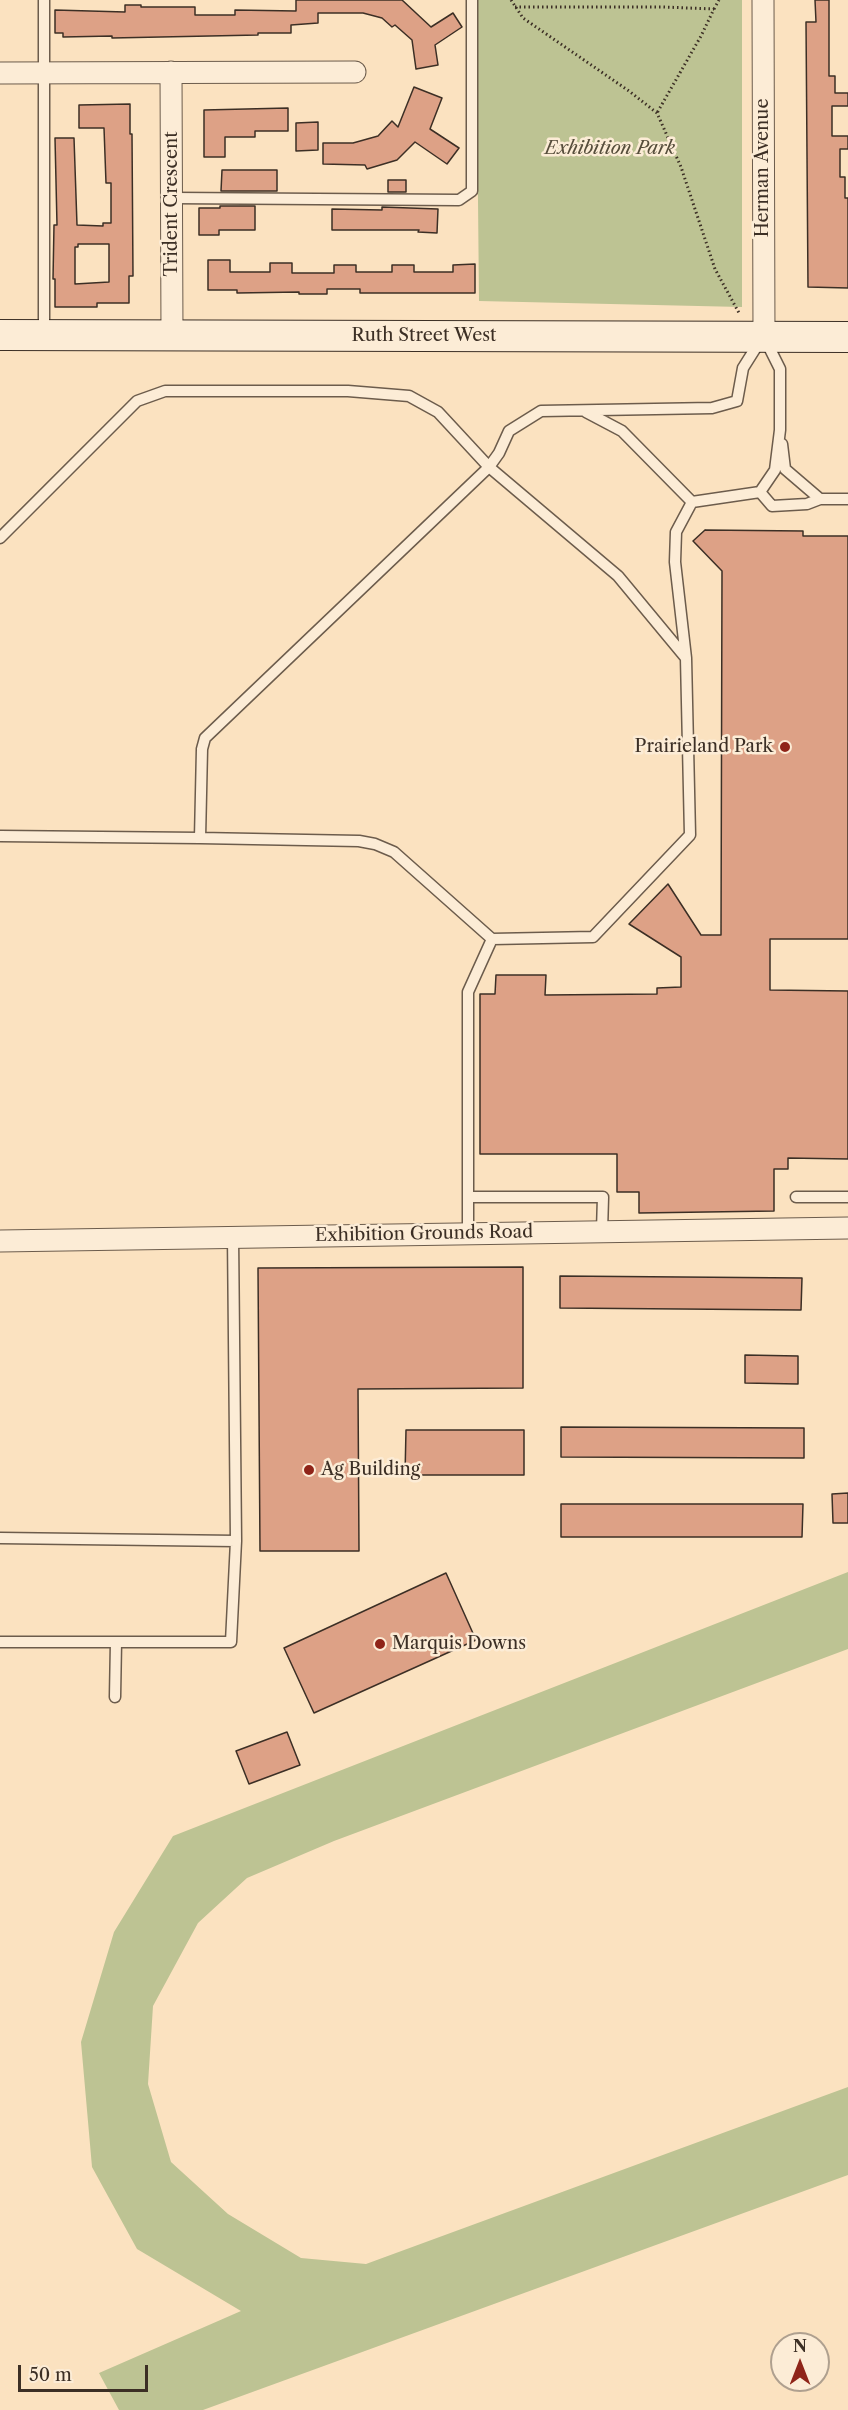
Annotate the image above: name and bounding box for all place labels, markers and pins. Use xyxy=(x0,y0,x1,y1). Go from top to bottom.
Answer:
place label: Prairieland Park xyxy=(635,736,773,758)
marker: Prairieland Park xyxy=(778,740,792,754)
place label: Ag Building xyxy=(321,1459,420,1481)
marker: Ag Building xyxy=(302,1463,316,1477)
place label: Marquis Downs xyxy=(392,1633,526,1655)
marker: Marquis Downs xyxy=(373,1637,387,1651)

